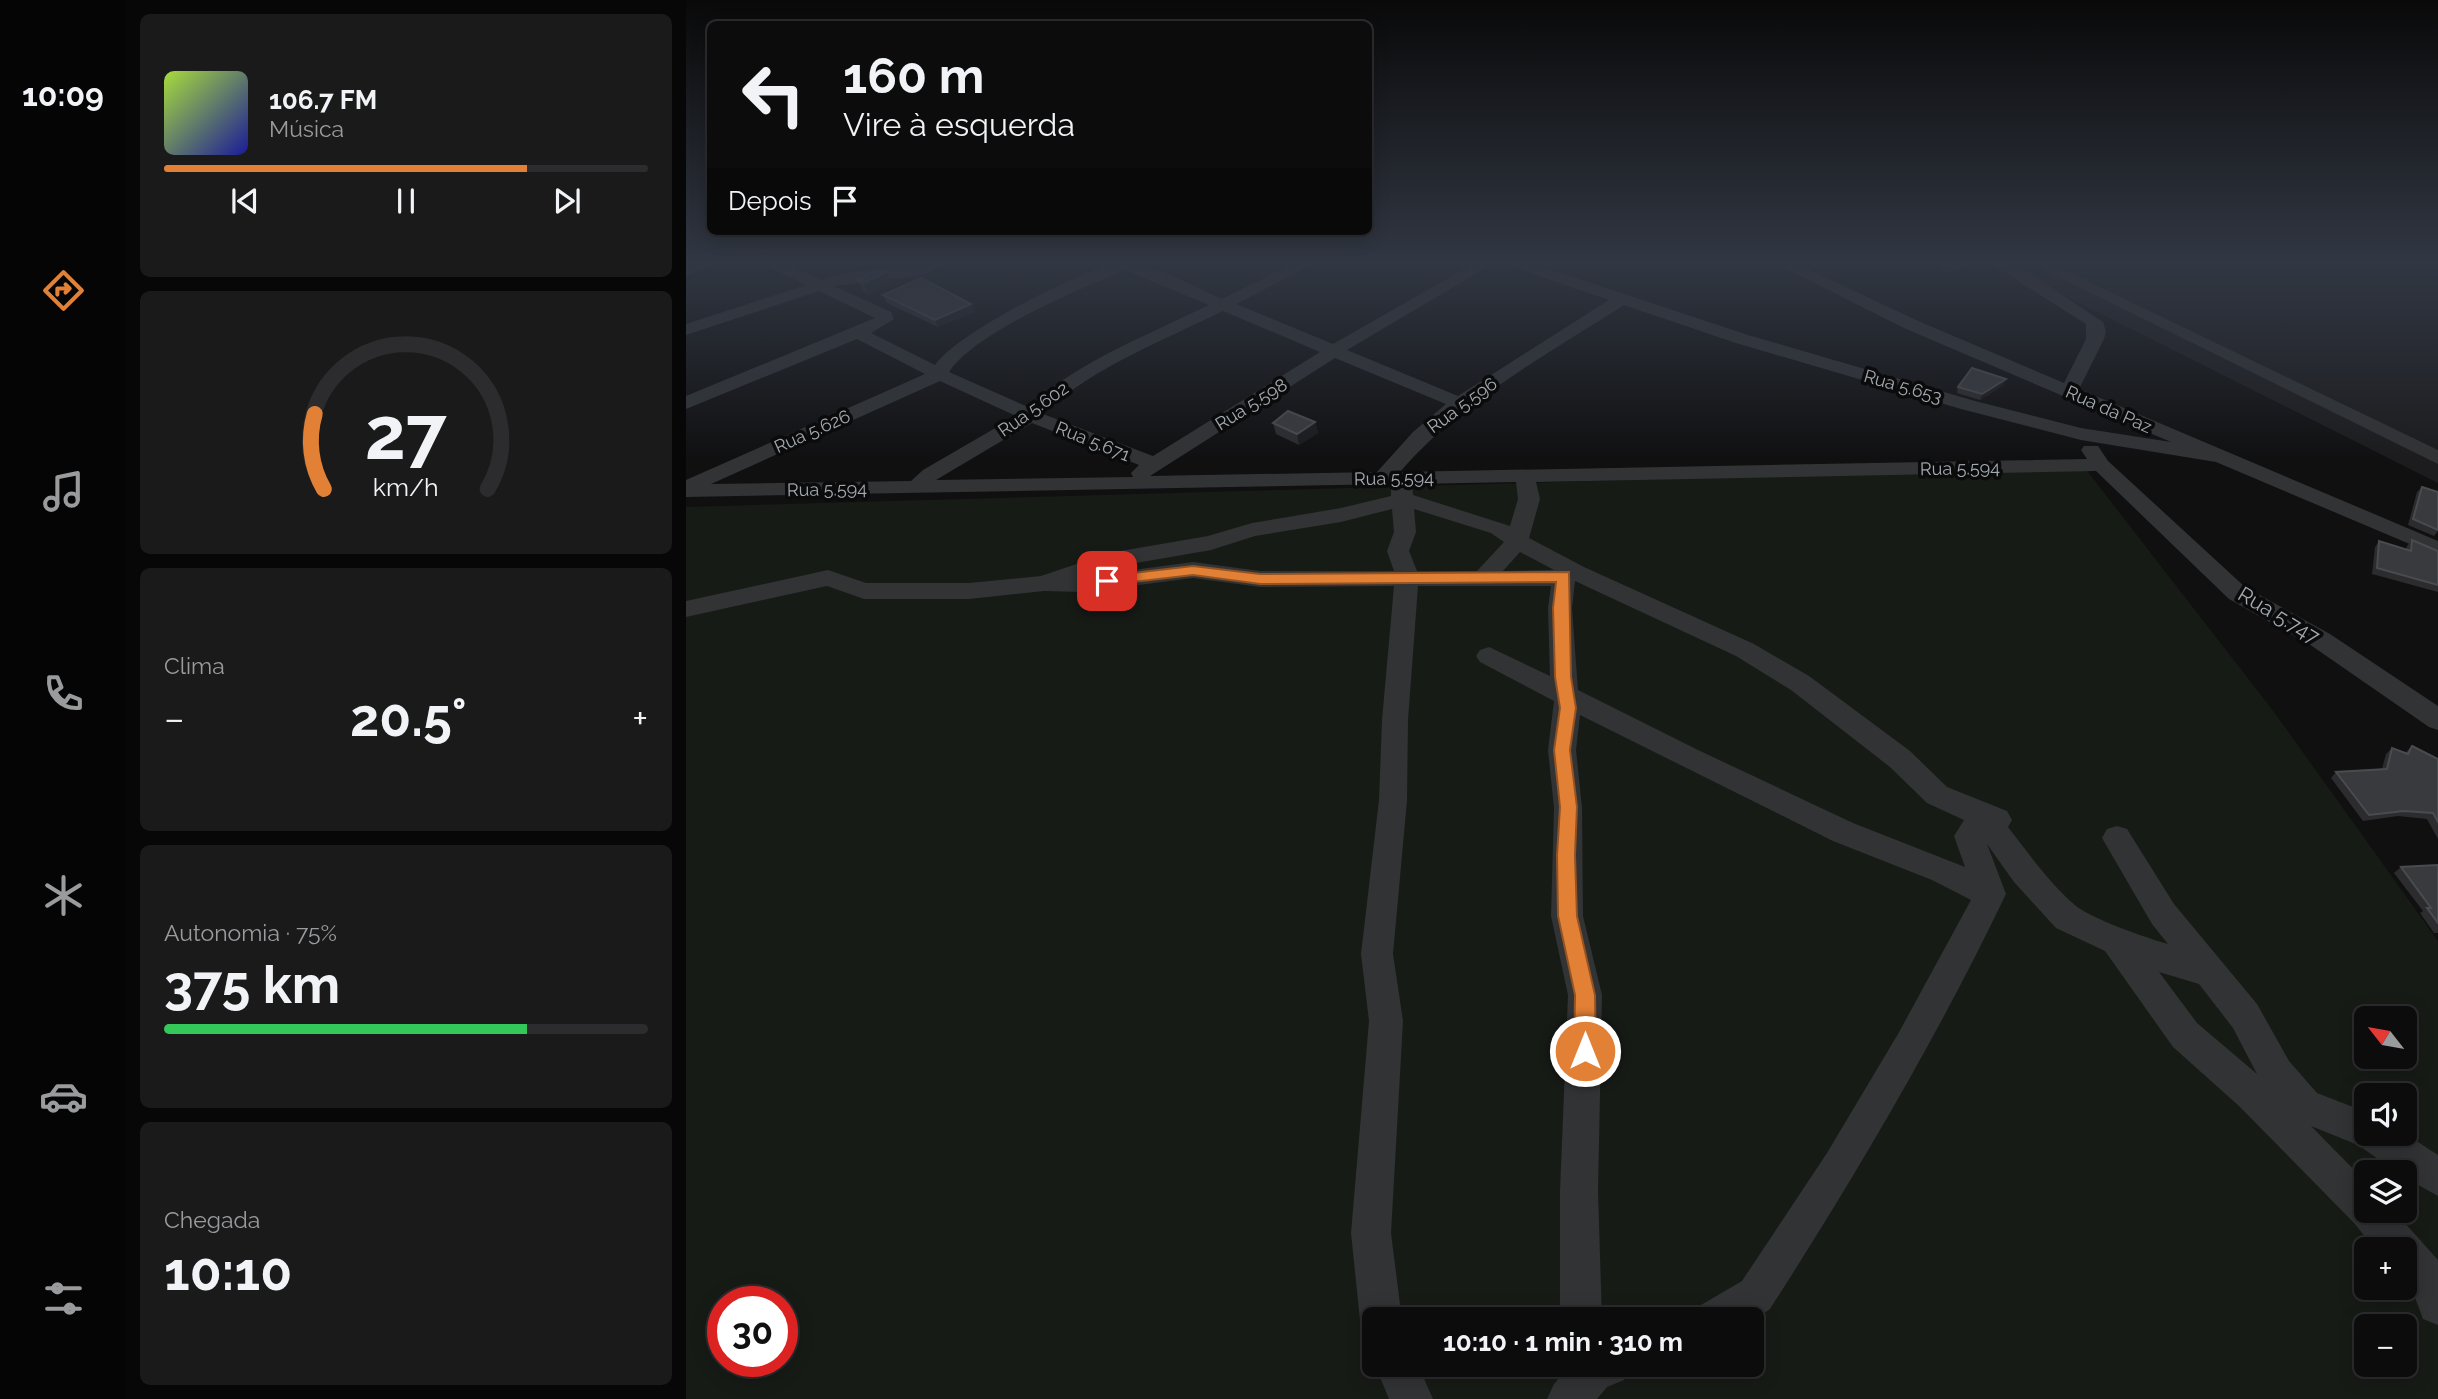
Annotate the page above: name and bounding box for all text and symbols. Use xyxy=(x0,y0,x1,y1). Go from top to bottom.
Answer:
text: 160 m xyxy=(843,47,984,104)
icon: left xyxy=(728,49,819,140)
text: 10:09 xyxy=(22,76,104,113)
text: 106.7 FM xyxy=(269,85,377,115)
text: Vire à esquerda xyxy=(843,106,1075,143)
text: Música xyxy=(269,115,344,142)
icon: previous xyxy=(226,182,264,220)
icon: pause xyxy=(387,182,425,220)
icon: next xyxy=(548,182,586,220)
icon: arrive xyxy=(826,182,864,220)
text: Depois xyxy=(728,186,812,216)
icon: directions xyxy=(39,266,88,315)
street label: Rua 5.653 xyxy=(1862,365,1944,407)
street label: Rua 5.596 xyxy=(1423,373,1501,437)
street label: Rua 5.598 xyxy=(1211,374,1291,434)
street label: Rua 5.602 xyxy=(994,377,1072,441)
street label: Rua da Paz xyxy=(2063,381,2155,437)
text: 27 xyxy=(365,391,447,476)
street label: Rua 5.626 xyxy=(771,405,853,457)
street label: Rua 5.671 xyxy=(1053,417,1133,465)
street label: Rua 5.594 xyxy=(1920,457,2000,479)
icon: music xyxy=(39,467,88,516)
street label: Rua 5.594 xyxy=(1354,467,1434,489)
text: km/h xyxy=(373,471,439,501)
street label: Rua 5.594 xyxy=(787,478,867,500)
pin xyxy=(1077,551,1137,611)
icon: arrive xyxy=(1088,562,1126,600)
street label: Rua 5.747 xyxy=(2234,581,2325,649)
text: Clima xyxy=(164,652,225,679)
icon: phone xyxy=(39,669,88,718)
text: 20.5° xyxy=(350,687,467,748)
text: − xyxy=(164,696,184,741)
text: + xyxy=(632,696,648,741)
icon: climate xyxy=(39,871,88,920)
text: Autonomia · 75% xyxy=(164,919,337,946)
text: 375 km xyxy=(164,954,340,1015)
north arrow xyxy=(2354,1006,2417,1069)
map controls xyxy=(2354,1006,2417,1377)
position arrow xyxy=(1548,1014,1622,1088)
icon: car xyxy=(39,1072,88,1121)
button: sound xyxy=(2354,1083,2417,1146)
button: layers xyxy=(2354,1160,2417,1223)
text: Chegada xyxy=(164,1206,260,1233)
button: + xyxy=(2354,1237,2417,1300)
text: 10:10 xyxy=(164,1241,292,1302)
icon: filters xyxy=(39,1274,88,1323)
speed limit sign: 30 xyxy=(707,1286,798,1377)
button: − xyxy=(2354,1314,2417,1377)
text: 10:10 · 1 min · 310 m xyxy=(1443,1327,1683,1357)

